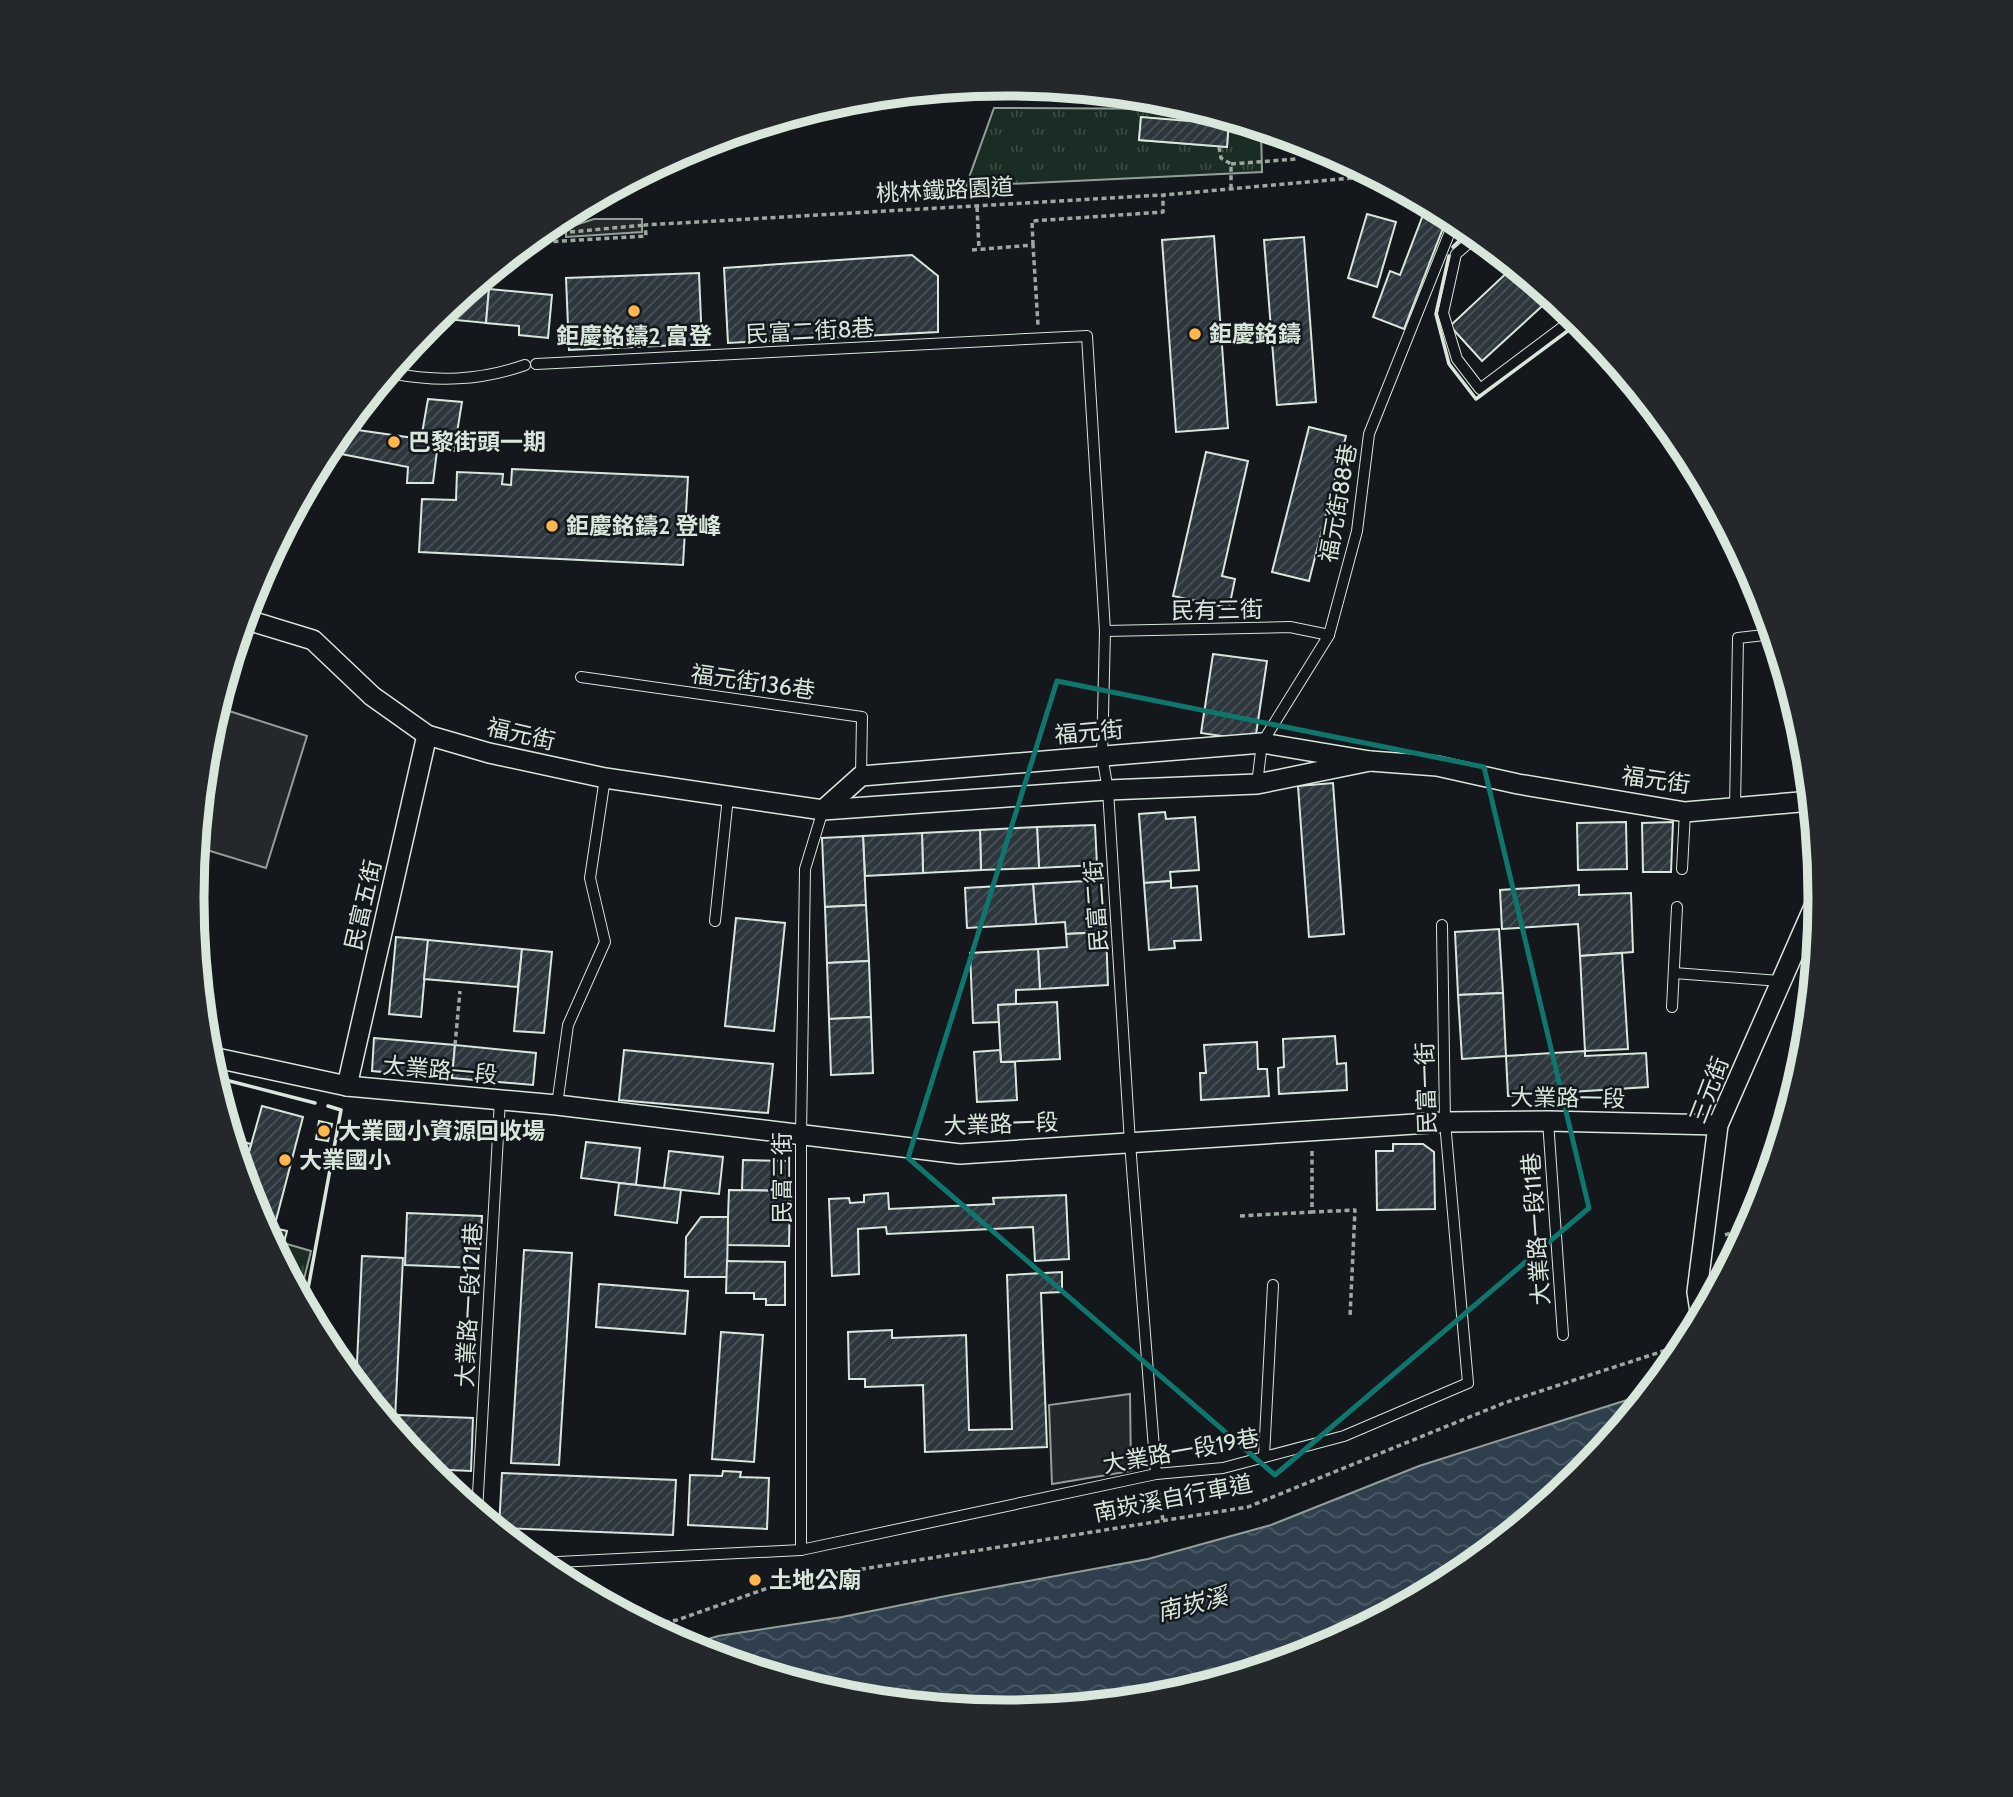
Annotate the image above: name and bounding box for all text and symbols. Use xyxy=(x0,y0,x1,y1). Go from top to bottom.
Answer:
street label: 桃林鐵路園道 xyxy=(875,172,1015,208)
marker: 鉅慶銘鑄2 富登 xyxy=(626,303,642,319)
street label: 民富二街8巷 xyxy=(745,314,875,348)
place label: 鉅慶銘鑄 xyxy=(1209,320,1301,348)
place label: 鉅慶銘鑄2 富登 xyxy=(556,322,712,350)
marker: 鉅慶銘鑄 xyxy=(1187,326,1203,342)
place label: 巴黎街頭一期 xyxy=(408,428,546,456)
marker: 巴黎街頭一期 xyxy=(386,434,402,450)
street label: 福元街88巷 xyxy=(1314,442,1362,564)
place label: 鉅慶銘鑄2 登峰 xyxy=(566,512,721,540)
marker: 鉅慶銘鑄2 登峰 xyxy=(544,518,560,534)
street label: 民有三街 xyxy=(1171,595,1263,625)
street label: 福元街136巷 xyxy=(689,659,817,705)
street label: 福元街 xyxy=(484,713,558,755)
street label: 福元街 xyxy=(1053,715,1125,749)
street label: 福元街 xyxy=(1620,761,1692,799)
street label: 民富五街 xyxy=(339,857,387,953)
street label: 民富二街 xyxy=(1079,859,1113,953)
street label: 民富一街 xyxy=(1410,1042,1442,1134)
street label: 大業路一段 xyxy=(381,1051,499,1089)
street label: 三元街 xyxy=(1684,1053,1734,1127)
street label: 大業路一段 xyxy=(1510,1083,1626,1113)
street label: 大業路一段 xyxy=(943,1108,1059,1140)
place label: 大業國小資源回收場 xyxy=(338,1117,545,1145)
marker: 大業國小資源回收場 xyxy=(316,1123,332,1139)
street label: 民富三街 xyxy=(768,1132,796,1224)
place label: 大業國小 xyxy=(299,1146,391,1174)
marker: 大業國小 xyxy=(277,1152,293,1168)
street label: 大業路一段11巷 xyxy=(1517,1152,1555,1306)
street label: 大業路一段121巷 xyxy=(451,1222,487,1388)
street label: 大業路一段19巷 xyxy=(1100,1423,1262,1479)
street label: 南崁溪自行車道 xyxy=(1091,1469,1255,1527)
place label: 土地公廟 xyxy=(769,1566,861,1594)
marker: 土地公廟 xyxy=(747,1572,763,1588)
water label: 南崁溪 xyxy=(1154,1580,1233,1627)

